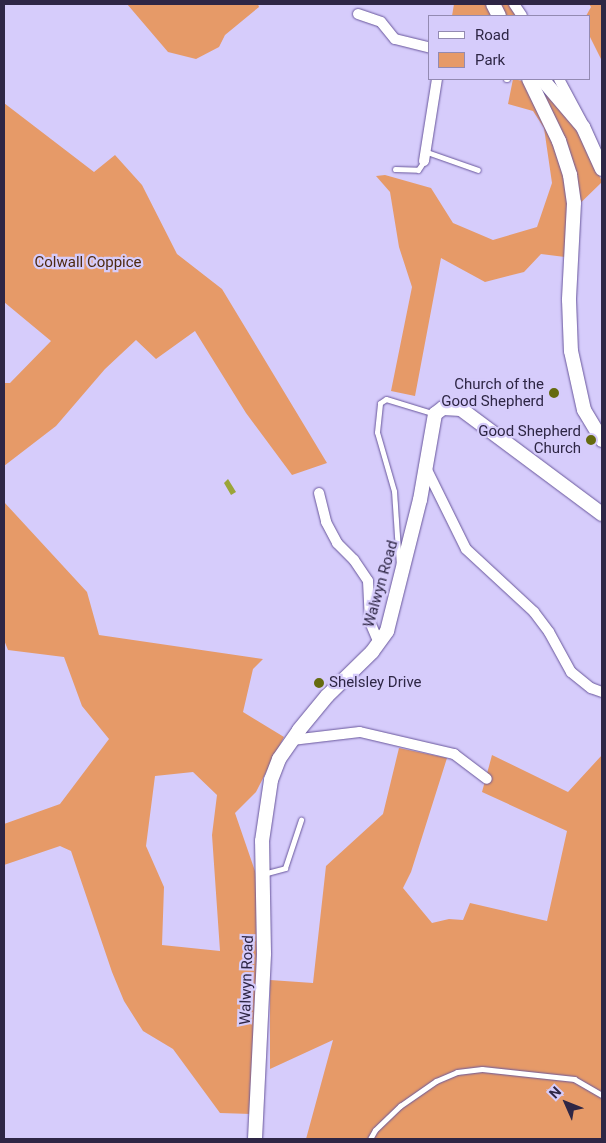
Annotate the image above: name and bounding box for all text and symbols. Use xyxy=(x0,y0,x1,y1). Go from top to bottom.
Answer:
legend xyxy=(428,15,591,80)
text: Road xyxy=(475,26,509,44)
text: Park xyxy=(475,51,505,69)
park label: Colwall Coppice xyxy=(34,254,142,272)
place label: Church of the Good Shepherd xyxy=(441,375,544,410)
marker: Church of the Good Shepherd xyxy=(548,387,560,399)
place label: Good Shepherd Church xyxy=(478,422,581,457)
marker: Good Shepherd Church xyxy=(585,434,597,446)
street label: Walwyn Road xyxy=(360,538,402,630)
place label: Shelsley Drive xyxy=(329,674,422,692)
marker: Shelsley Drive xyxy=(313,677,325,689)
street label: Walwyn Road xyxy=(236,935,258,1025)
north arrow xyxy=(541,1078,591,1128)
text: N xyxy=(546,1083,564,1102)

